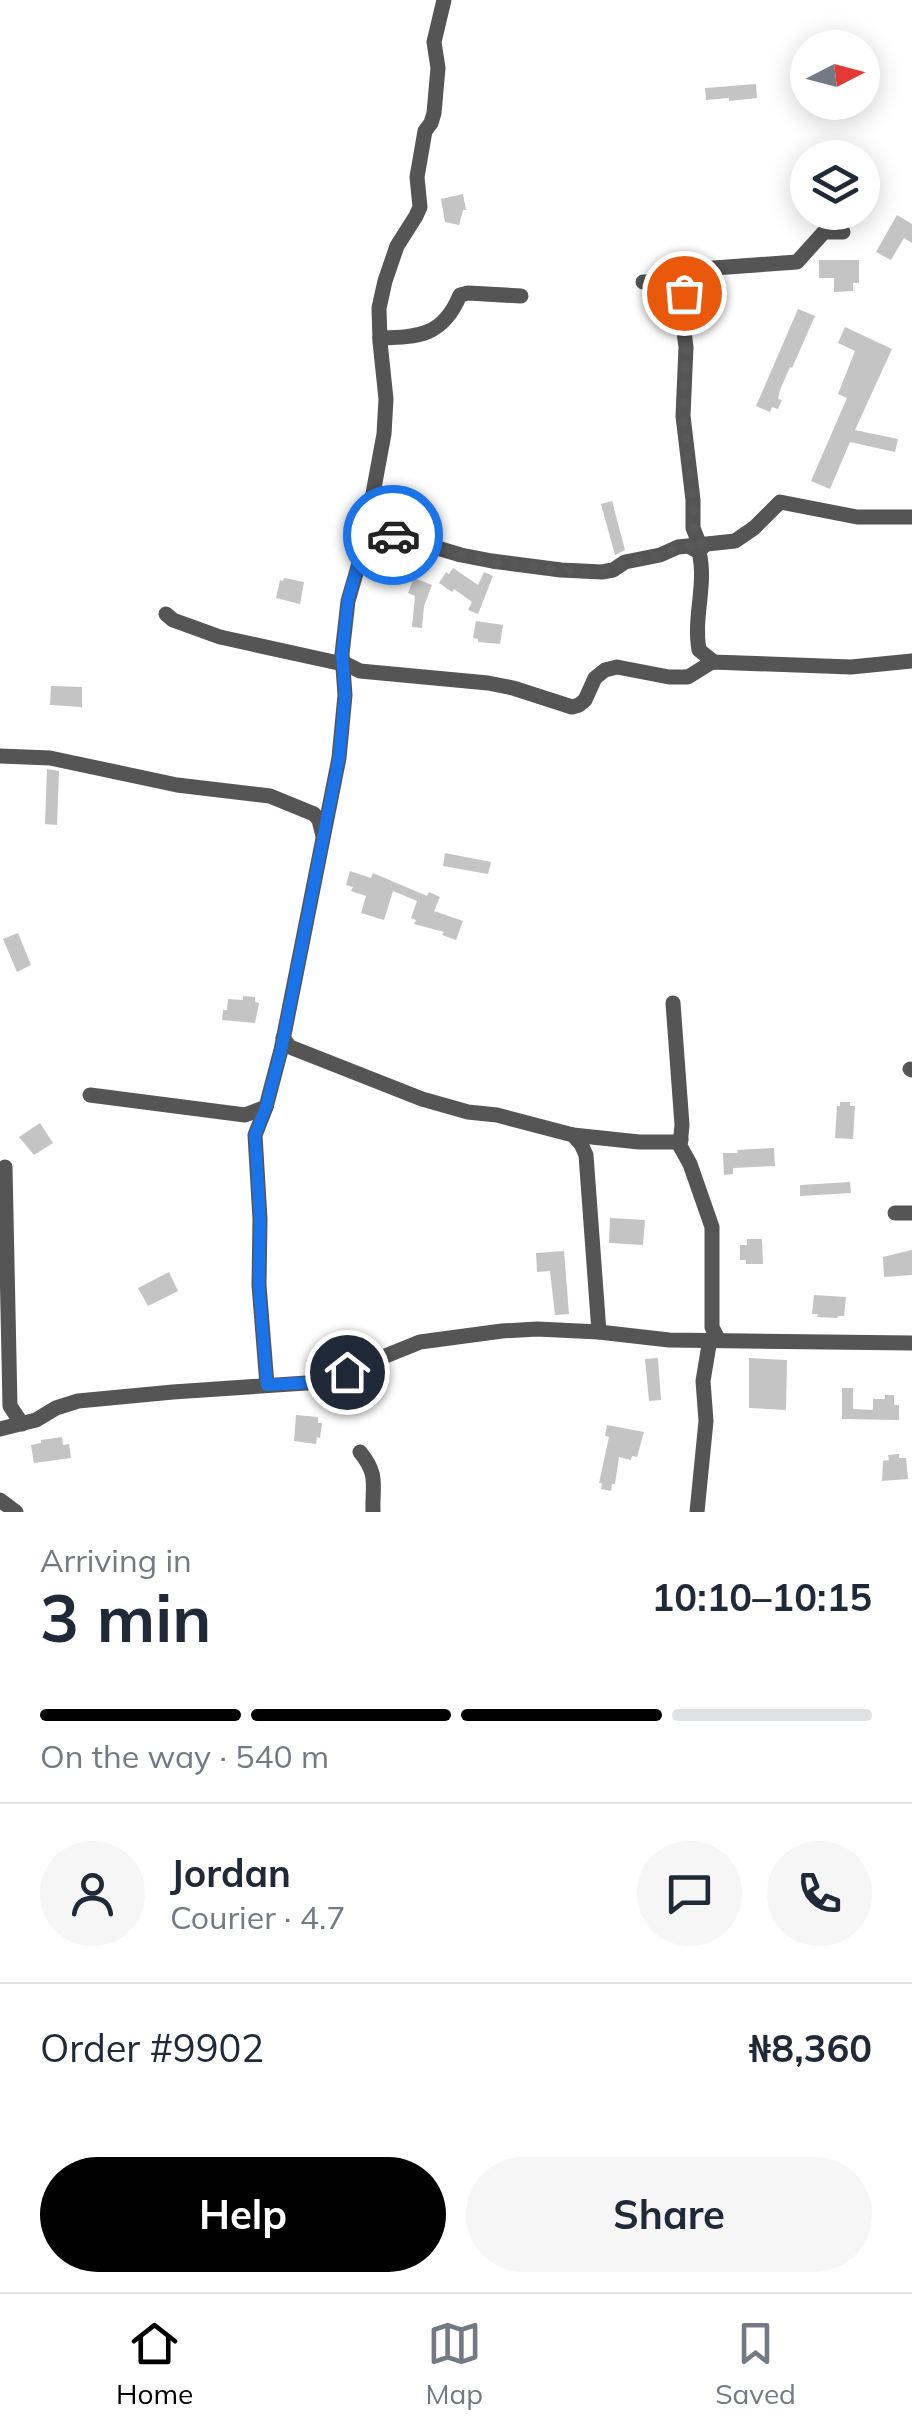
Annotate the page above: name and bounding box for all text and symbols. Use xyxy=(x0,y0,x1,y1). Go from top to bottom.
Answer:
north arrow xyxy=(790,30,880,120)
map controls xyxy=(790,30,880,230)
button: layers xyxy=(790,140,880,230)
pin xyxy=(642,251,727,336)
icon: bag xyxy=(657,266,712,321)
courier xyxy=(343,485,443,585)
icon: car xyxy=(366,508,421,563)
pin xyxy=(305,1330,390,1415)
icon: home xyxy=(320,1345,375,1400)
text: Arriving in xyxy=(40,1540,192,1580)
text: 10:10–10:15 xyxy=(652,1573,872,1621)
text: 3 min xyxy=(40,1577,211,1658)
text: On the way · 540 m xyxy=(40,1736,329,1776)
button: person xyxy=(40,1841,145,1946)
button: chat xyxy=(637,1841,742,1946)
button: phone xyxy=(767,1841,872,1946)
text: Jordan xyxy=(170,1849,291,1897)
text: Courier · 4.7 xyxy=(170,1897,346,1937)
text: Order #9902 xyxy=(40,2024,264,2072)
text: ₦8,360 xyxy=(749,2024,872,2072)
button: Help xyxy=(40,2157,446,2272)
button: Share xyxy=(466,2157,872,2272)
tab: Home xyxy=(116,2316,193,2411)
tab: Map xyxy=(425,2316,483,2411)
tab: Saved xyxy=(715,2316,796,2411)

